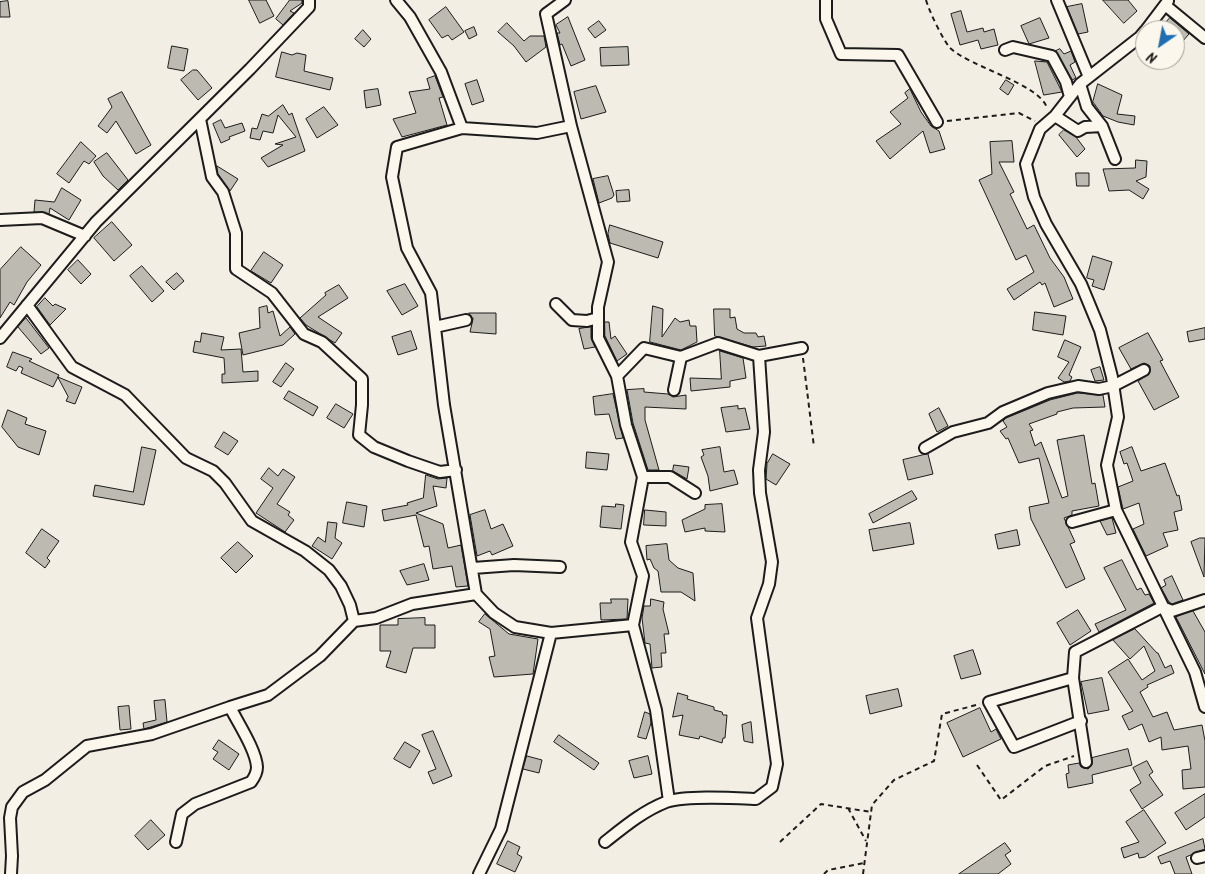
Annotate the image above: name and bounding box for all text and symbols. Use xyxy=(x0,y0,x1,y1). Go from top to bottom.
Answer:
north arrow xyxy=(1135,20,1185,70)
text: N xyxy=(1143,45,1162,68)

